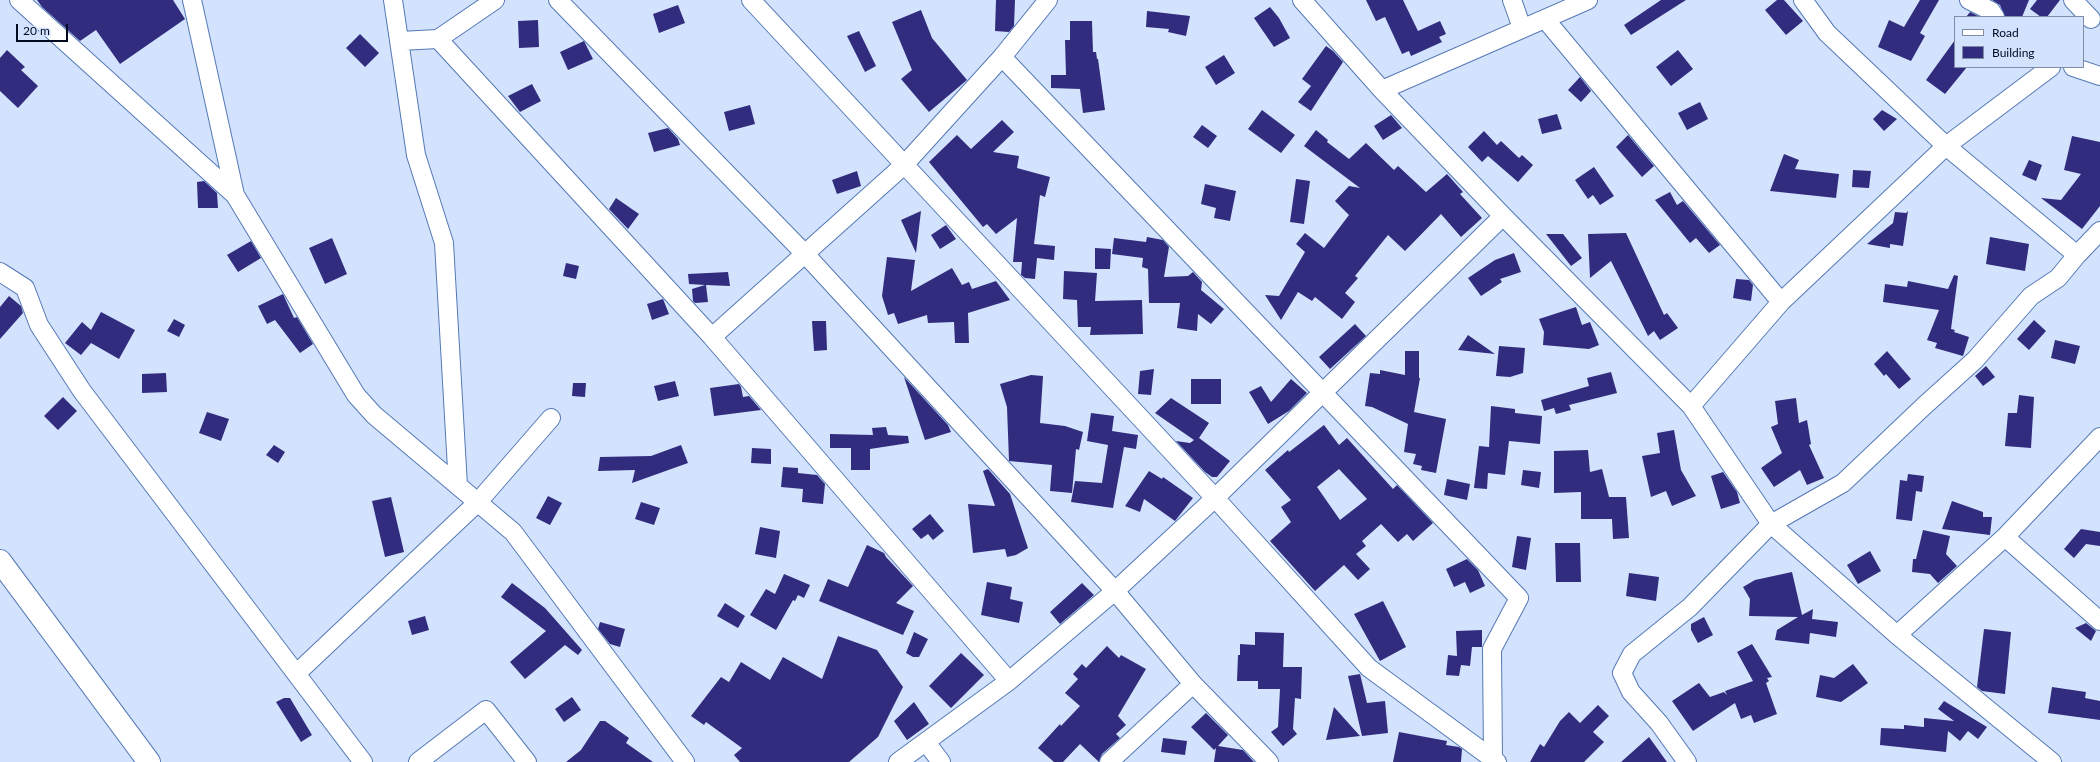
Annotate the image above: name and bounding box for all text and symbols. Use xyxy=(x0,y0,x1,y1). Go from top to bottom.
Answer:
scale bar xyxy=(18,16,70,42)
legend xyxy=(1954,16,2084,68)
text: 20 m xyxy=(23,23,50,38)
text: Road xyxy=(1992,25,2019,40)
text: Building xyxy=(1992,45,2035,60)

